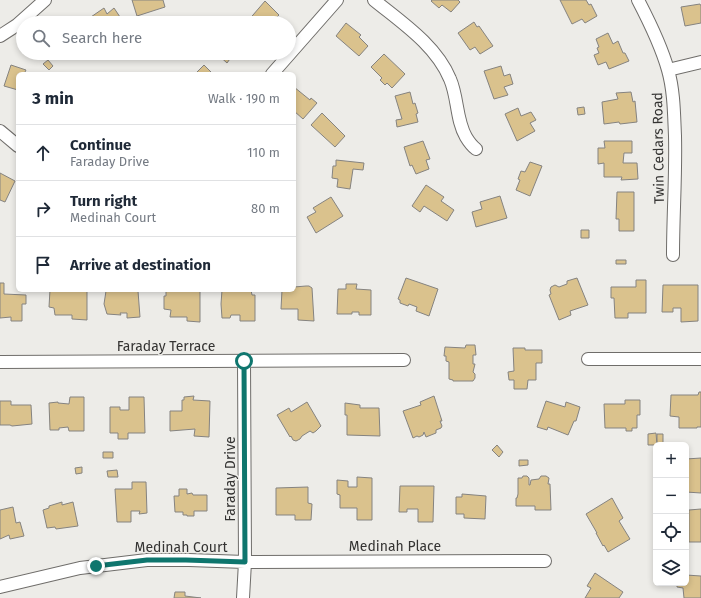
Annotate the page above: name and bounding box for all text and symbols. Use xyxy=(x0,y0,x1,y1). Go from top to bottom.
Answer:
search box xyxy=(16,16,296,60)
icon: search xyxy=(30,27,52,49)
text: Search here xyxy=(62,29,142,47)
text: 3 min xyxy=(32,88,74,109)
text: Walk · 190 m xyxy=(208,91,280,106)
street label: Twin Cedars Road xyxy=(649,92,668,204)
text: Continue xyxy=(70,136,131,154)
icon: ahead xyxy=(32,142,54,164)
text: 110 m xyxy=(247,145,280,160)
text: Faraday Drive xyxy=(70,154,149,169)
text: Turn right xyxy=(70,192,137,210)
icon: right xyxy=(32,198,54,220)
text: 80 m xyxy=(251,201,280,216)
text: Medinah Court xyxy=(70,210,156,225)
icon: arrive xyxy=(32,254,54,276)
text: Arrive at destination xyxy=(70,256,211,274)
street label: Faraday Terrace xyxy=(117,338,215,355)
route start xyxy=(235,352,253,370)
street label: Faraday Drive xyxy=(222,436,239,522)
map controls xyxy=(653,442,689,586)
button: + xyxy=(653,442,689,478)
button: − xyxy=(653,478,689,514)
button: locate xyxy=(653,514,689,550)
street label: Medinah Place xyxy=(349,538,441,555)
street label: Medinah Court xyxy=(135,539,228,556)
button: layers xyxy=(653,550,689,586)
route end xyxy=(87,557,105,575)

